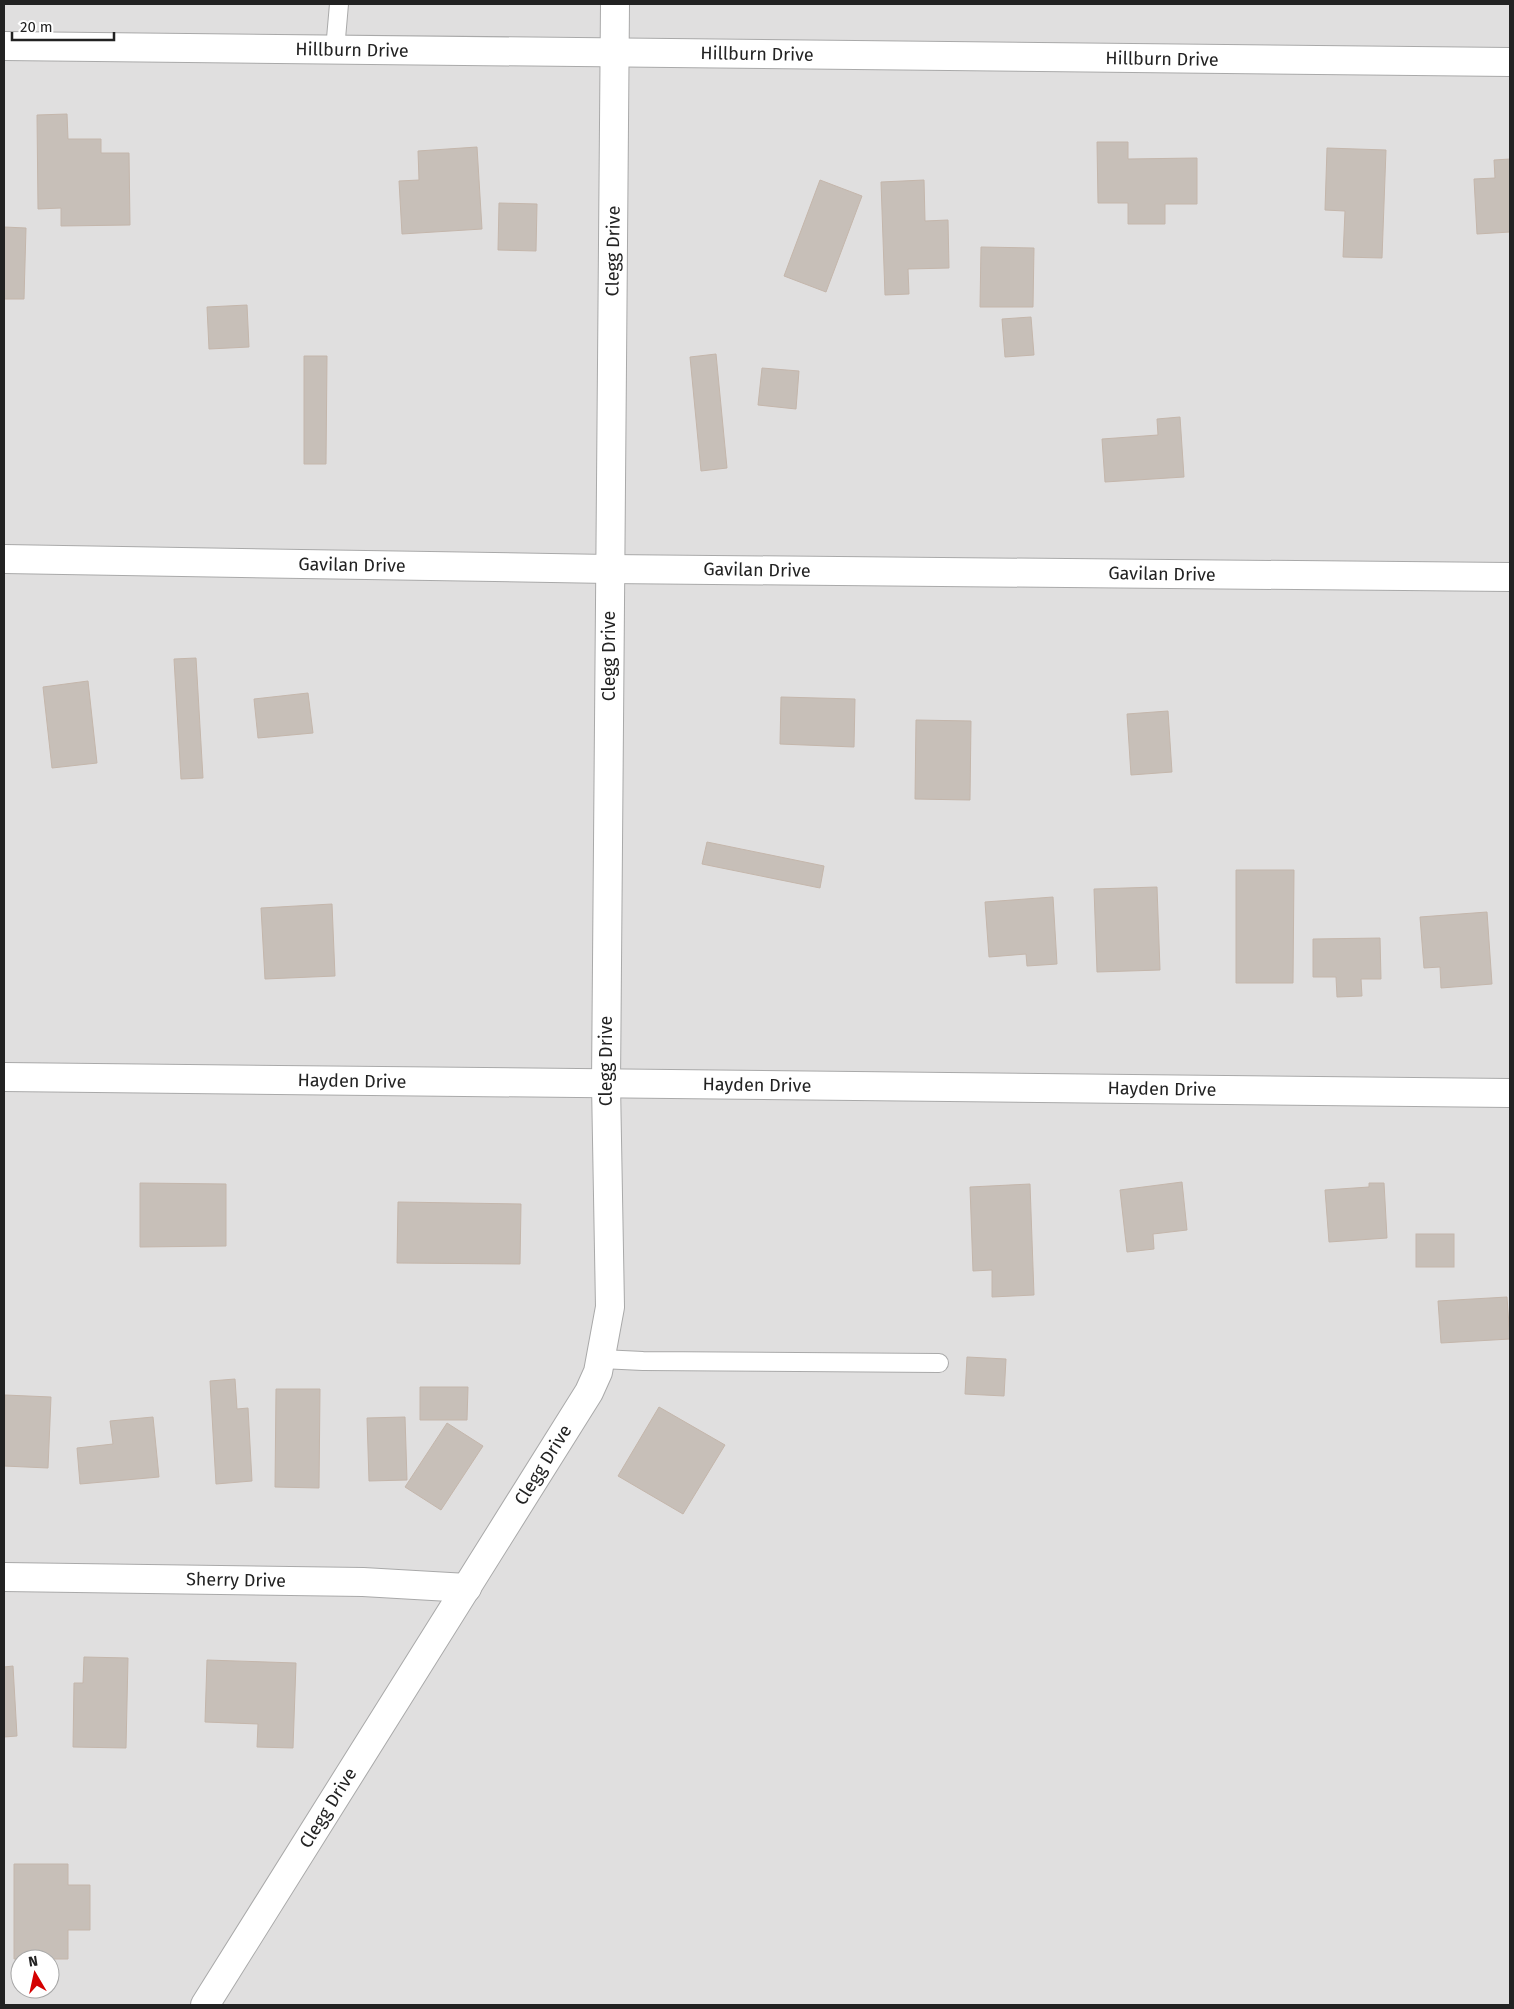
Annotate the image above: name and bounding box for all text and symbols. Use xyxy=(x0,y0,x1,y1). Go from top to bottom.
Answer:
scale bar xyxy=(12,10,115,42)
text: 20 m xyxy=(20,18,53,36)
street label: Hillburn Drive xyxy=(295,38,409,62)
street label: Hillburn Drive xyxy=(700,42,814,66)
street label: Hillburn Drive xyxy=(1105,47,1219,71)
street label: Clegg Drive xyxy=(601,206,625,296)
street label: Gavilan Drive xyxy=(298,553,406,577)
street label: Gavilan Drive xyxy=(703,558,811,582)
street label: Gavilan Drive xyxy=(1108,562,1216,586)
street label: Clegg Drive xyxy=(598,611,620,701)
street label: Clegg Drive xyxy=(595,1016,617,1106)
street label: Hayden Drive xyxy=(297,1069,407,1093)
street label: Hayden Drive xyxy=(702,1073,812,1097)
street label: Hayden Drive xyxy=(1107,1077,1217,1101)
street label: Clegg Drive xyxy=(510,1421,576,1509)
street label: Sherry Drive xyxy=(186,1568,286,1592)
street label: Clegg Drive xyxy=(295,1764,361,1852)
north arrow xyxy=(10,1949,60,1999)
text: N xyxy=(27,1953,39,1971)

